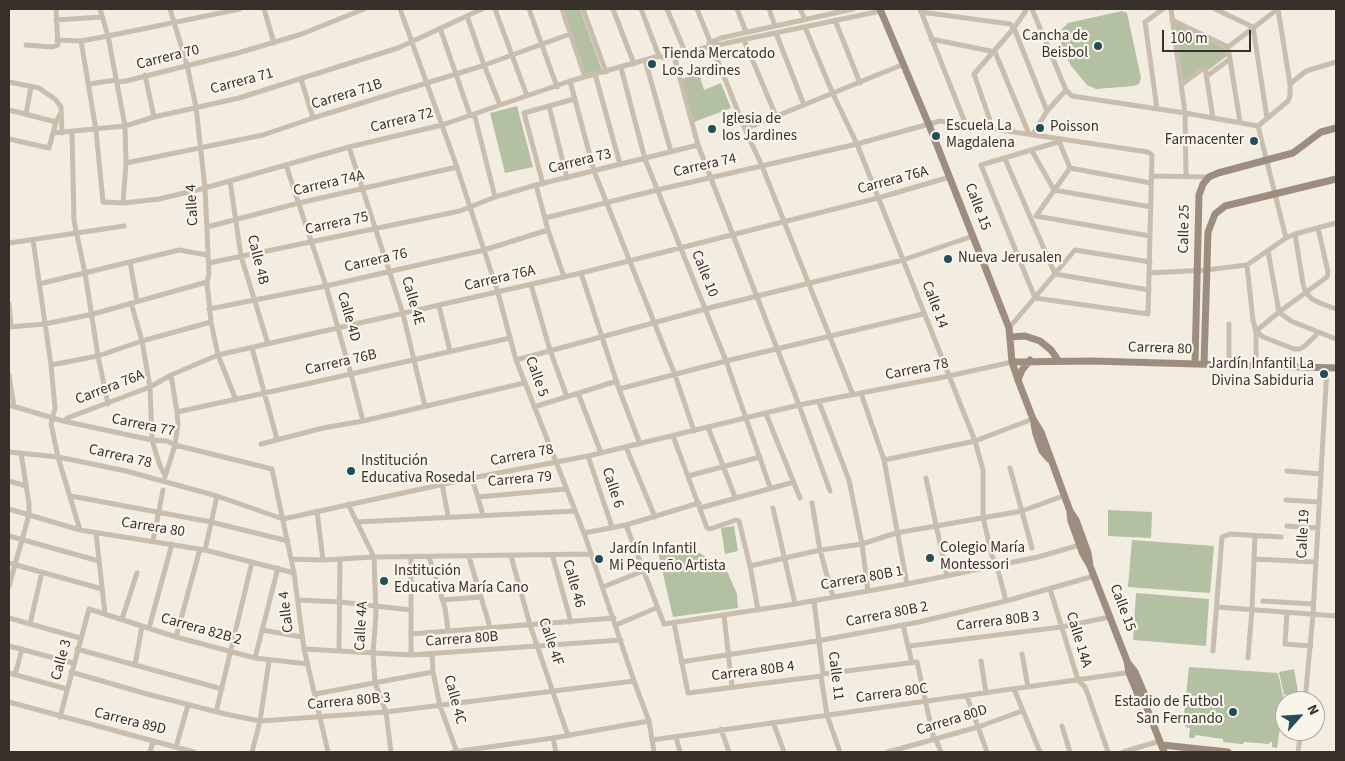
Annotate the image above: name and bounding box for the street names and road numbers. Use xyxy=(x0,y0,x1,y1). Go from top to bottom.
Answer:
street label: Carrera 70 xyxy=(135,42,201,74)
street label: Carrera 71 xyxy=(209,65,275,99)
street label: Carrera 71B xyxy=(309,76,385,114)
street label: Carrera 72 xyxy=(369,105,435,137)
street label: Carrera 73 xyxy=(547,146,613,178)
street label: Carrera 74 xyxy=(672,150,738,182)
street label: Carrera 76A xyxy=(856,163,930,199)
street label: Carrera 74A xyxy=(292,167,366,201)
street label: Calle 15 xyxy=(960,181,994,233)
street label: Calle 4 xyxy=(183,184,203,226)
street label: Calle 25 xyxy=(1176,204,1194,254)
street label: Carrera 75 xyxy=(304,209,370,239)
street label: Calle 4B xyxy=(242,233,272,287)
street label: Carrera 76 xyxy=(343,245,409,277)
street label: Calle 10 xyxy=(686,248,722,300)
street label: Carrera 76A xyxy=(463,262,537,296)
street label: Calle 4E xyxy=(397,275,427,327)
street label: Calle 14 xyxy=(917,279,951,331)
street label: Calle 4D xyxy=(332,290,364,344)
street label: Carrera 80 xyxy=(1128,339,1192,359)
street label: Carrera 76B xyxy=(303,346,379,380)
street label: Calle 5 xyxy=(520,354,552,400)
street label: Carrera 78 xyxy=(884,355,950,385)
street label: Carrera 76A xyxy=(73,367,147,409)
street label: Carrera 77 xyxy=(110,411,176,441)
street label: Carrera 78 xyxy=(87,441,153,473)
street label: Carrera 78 xyxy=(489,441,555,471)
street label: Calle 6 xyxy=(597,465,627,511)
street label: Carrera 79 xyxy=(487,468,553,492)
street label: Calle 19 xyxy=(1294,509,1314,559)
street label: Carrera 80 xyxy=(120,514,186,542)
street label: Calle 46 xyxy=(558,558,588,610)
street label: Carrera 80B 1 xyxy=(819,563,905,595)
street label: Calle 15 xyxy=(1105,582,1139,634)
street label: Calle 4 xyxy=(276,590,298,634)
street label: Carrera 80B 2 xyxy=(844,598,930,632)
street label: Calle 4A xyxy=(352,601,372,651)
street label: Carrera 80B 3 xyxy=(956,608,1040,636)
street label: Carrera 82B 2 xyxy=(158,610,244,650)
street label: Calle 14A xyxy=(1061,610,1095,670)
street label: Calle 4F xyxy=(534,616,566,668)
street label: Carrera 80B xyxy=(425,628,499,652)
street label: Calle 3 xyxy=(48,638,76,682)
street label: Calle 11 xyxy=(823,651,847,701)
street label: Carrera 80B 4 xyxy=(711,658,795,686)
street label: Calle 4C xyxy=(439,673,469,727)
street label: Carrera 80C xyxy=(855,680,929,708)
street label: Carrera 80B 3 xyxy=(307,689,391,715)
street label: Carrera 80D xyxy=(914,702,990,740)
street label: Carrera 89D xyxy=(92,704,168,740)

